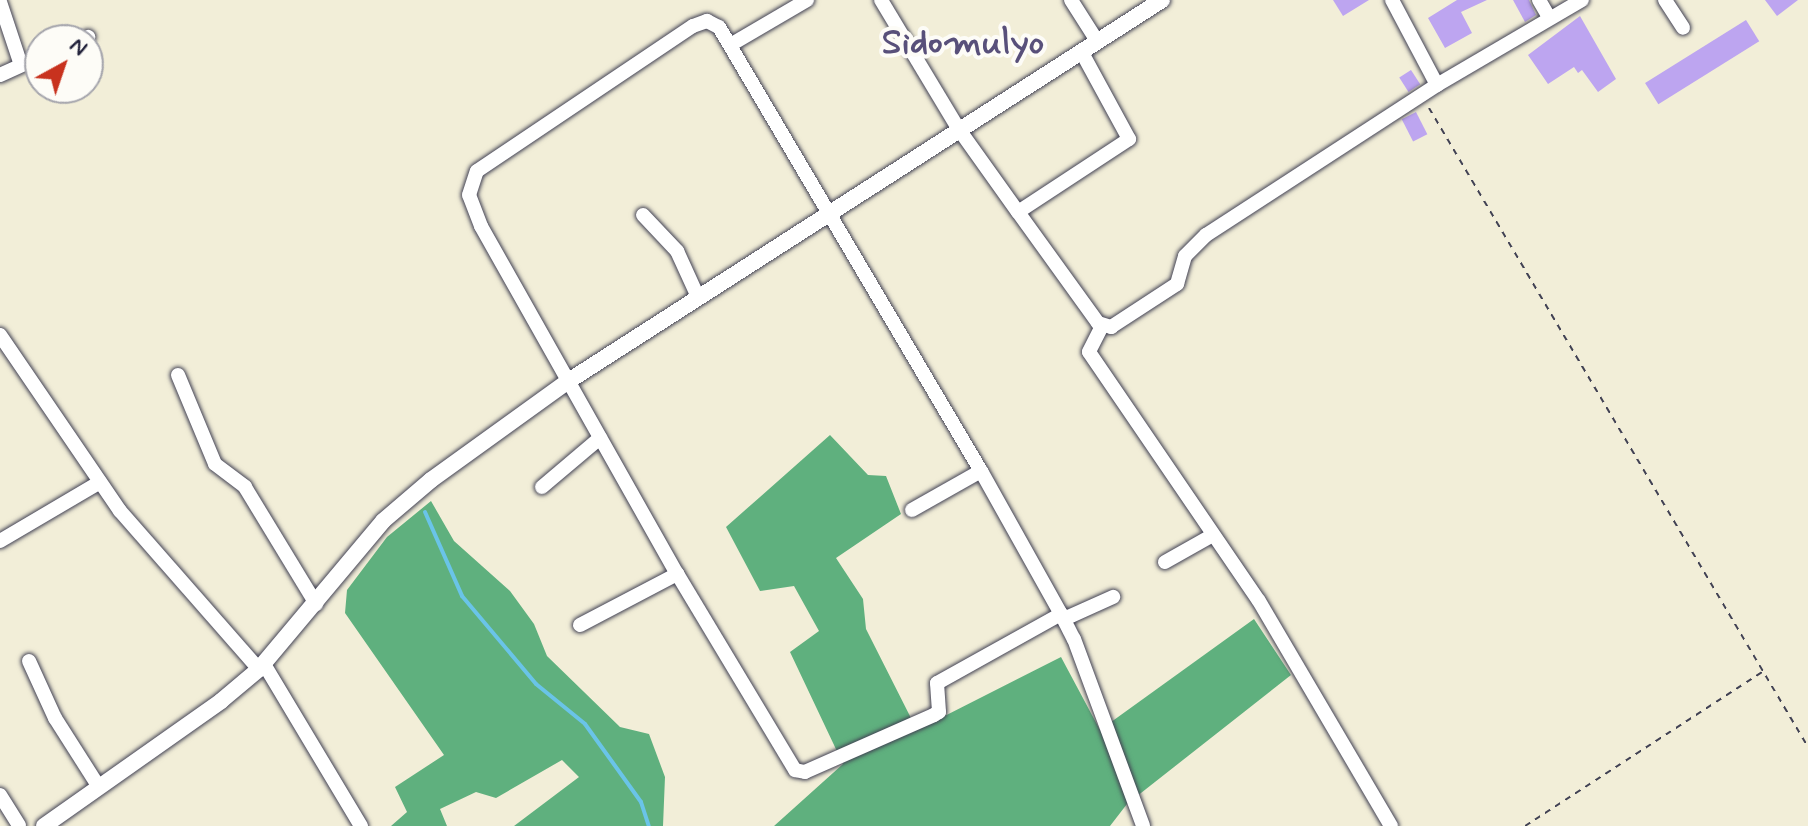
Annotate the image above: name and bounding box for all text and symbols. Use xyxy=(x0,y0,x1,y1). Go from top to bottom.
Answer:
district label: Sidomulyo xyxy=(882,22,1044,66)
north arrow xyxy=(24,24,104,104)
text: N xyxy=(64,32,93,63)

